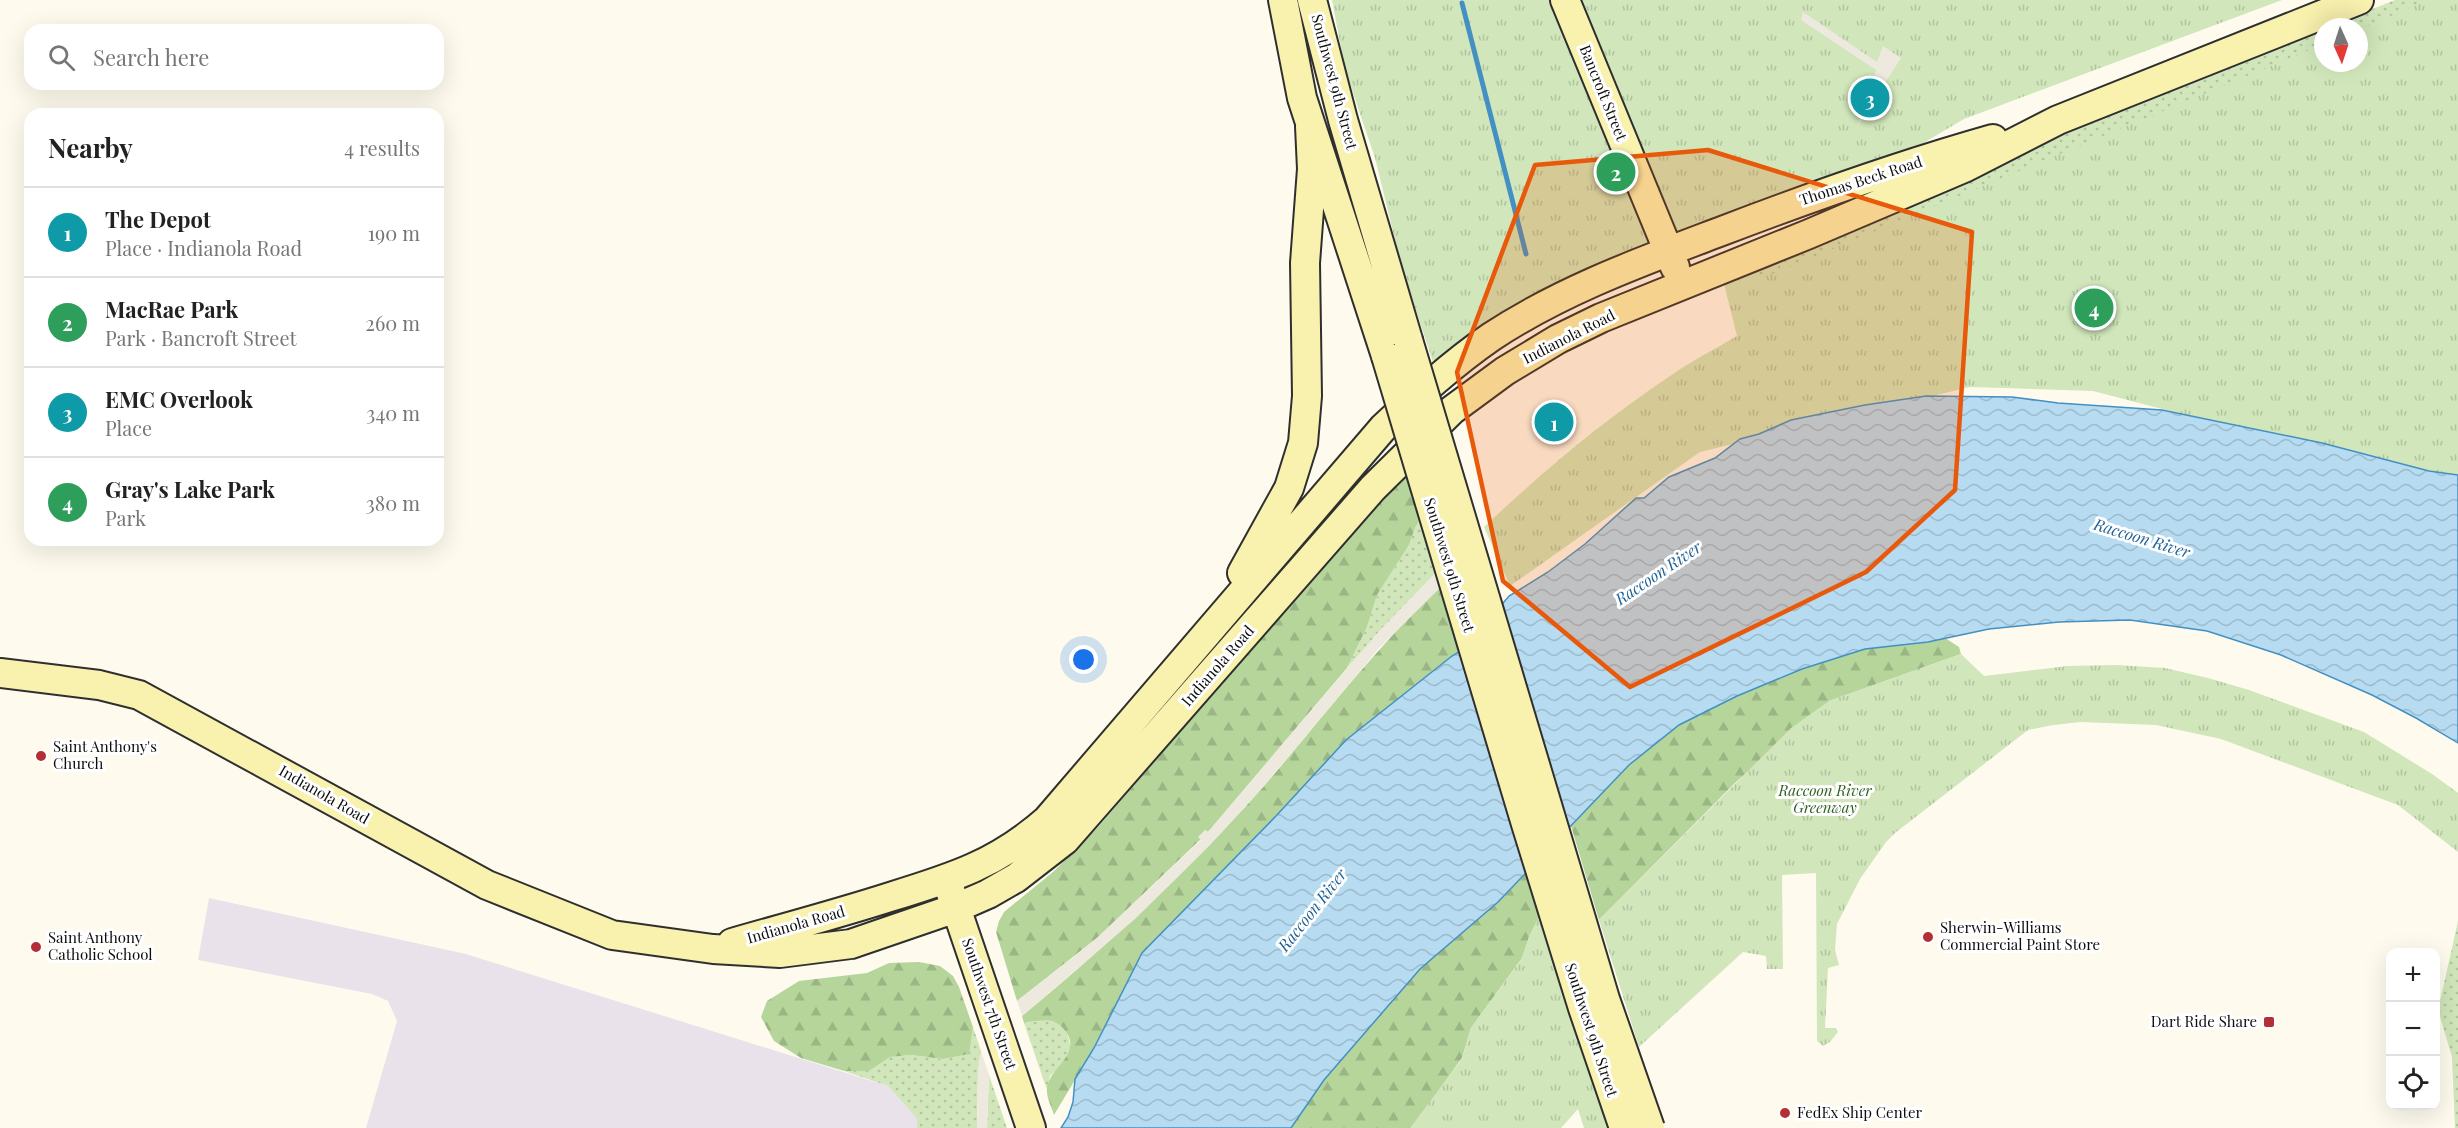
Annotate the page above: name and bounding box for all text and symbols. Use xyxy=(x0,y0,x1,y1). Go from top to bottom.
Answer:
street label: Southwest 9th Street xyxy=(1307,12,1363,152)
north arrow xyxy=(2314,18,2368,72)
search box xyxy=(24,24,444,90)
icon: search xyxy=(45,41,78,74)
text: Search here xyxy=(93,42,209,72)
street label: Bancroft Street xyxy=(1576,42,1633,144)
pin: 3 xyxy=(1850,76,1890,120)
text: Nearby xyxy=(48,130,133,165)
text: 4 results xyxy=(344,134,420,161)
pin: 2 xyxy=(1596,150,1636,195)
street label: Thomas Beck Road xyxy=(1797,151,1925,209)
text: The Depot xyxy=(105,204,211,234)
text: 1 xyxy=(64,219,71,246)
text: 190 m xyxy=(368,219,420,246)
text: Place · Indianola Road xyxy=(105,234,302,261)
pin: 4 xyxy=(2074,286,2114,330)
text: MacRae Park xyxy=(105,294,238,324)
street label: Indianola Road xyxy=(1519,304,1618,368)
text: 2 xyxy=(62,309,73,336)
text: 260 m xyxy=(365,309,420,336)
text: Park · Bancroft Street xyxy=(105,324,297,351)
text: EMC Overlook xyxy=(105,384,253,414)
text: 3 xyxy=(63,399,72,426)
text: 340 m xyxy=(366,399,420,426)
pin: 1 xyxy=(1534,400,1574,444)
text: Place xyxy=(105,414,152,441)
text: Gray's Lake Park xyxy=(105,474,275,504)
text: 4 xyxy=(62,489,73,516)
text: 380 m xyxy=(366,489,420,516)
street label: Southwest 9th Street xyxy=(1420,495,1480,635)
text: Park xyxy=(105,504,146,531)
water label: Raccoon River xyxy=(2091,513,2194,562)
water label: Raccoon River xyxy=(1610,535,1706,610)
street label: Indianola Road xyxy=(1177,620,1258,710)
your location xyxy=(1069,645,1098,674)
place label: Saint Anthony's Church xyxy=(53,736,157,773)
marker: Saint Anthony's Church xyxy=(34,749,48,763)
street label: Indianola Road xyxy=(276,760,374,828)
park label: Raccoon River Greenway xyxy=(1777,780,1872,817)
water label: Raccoon River xyxy=(1272,863,1351,956)
street label: Indianola Road xyxy=(744,900,847,948)
place label: Sherwin-Williams Commercial Paint Store xyxy=(1940,917,2100,954)
place label: Saint Anthony Catholic School xyxy=(48,927,153,964)
marker: Sherwin-Williams Commercial Paint Store xyxy=(1921,930,1935,944)
street label: Southwest 7th Street xyxy=(958,935,1022,1073)
marker: Saint Anthony Catholic School xyxy=(29,940,43,954)
map controls xyxy=(2386,948,2440,1110)
button: + xyxy=(2386,948,2440,1002)
street label: Southwest 9th Street xyxy=(1561,960,1623,1100)
button: − xyxy=(2386,1002,2440,1056)
place label: Dart Ride Share xyxy=(2151,1011,2257,1031)
marker: Dart Ride Share xyxy=(2262,1015,2276,1029)
button: locate xyxy=(2386,1056,2440,1110)
place label: FedEx Ship Center xyxy=(1797,1102,1923,1122)
marker: FedEx Ship Center xyxy=(1778,1106,1792,1120)

